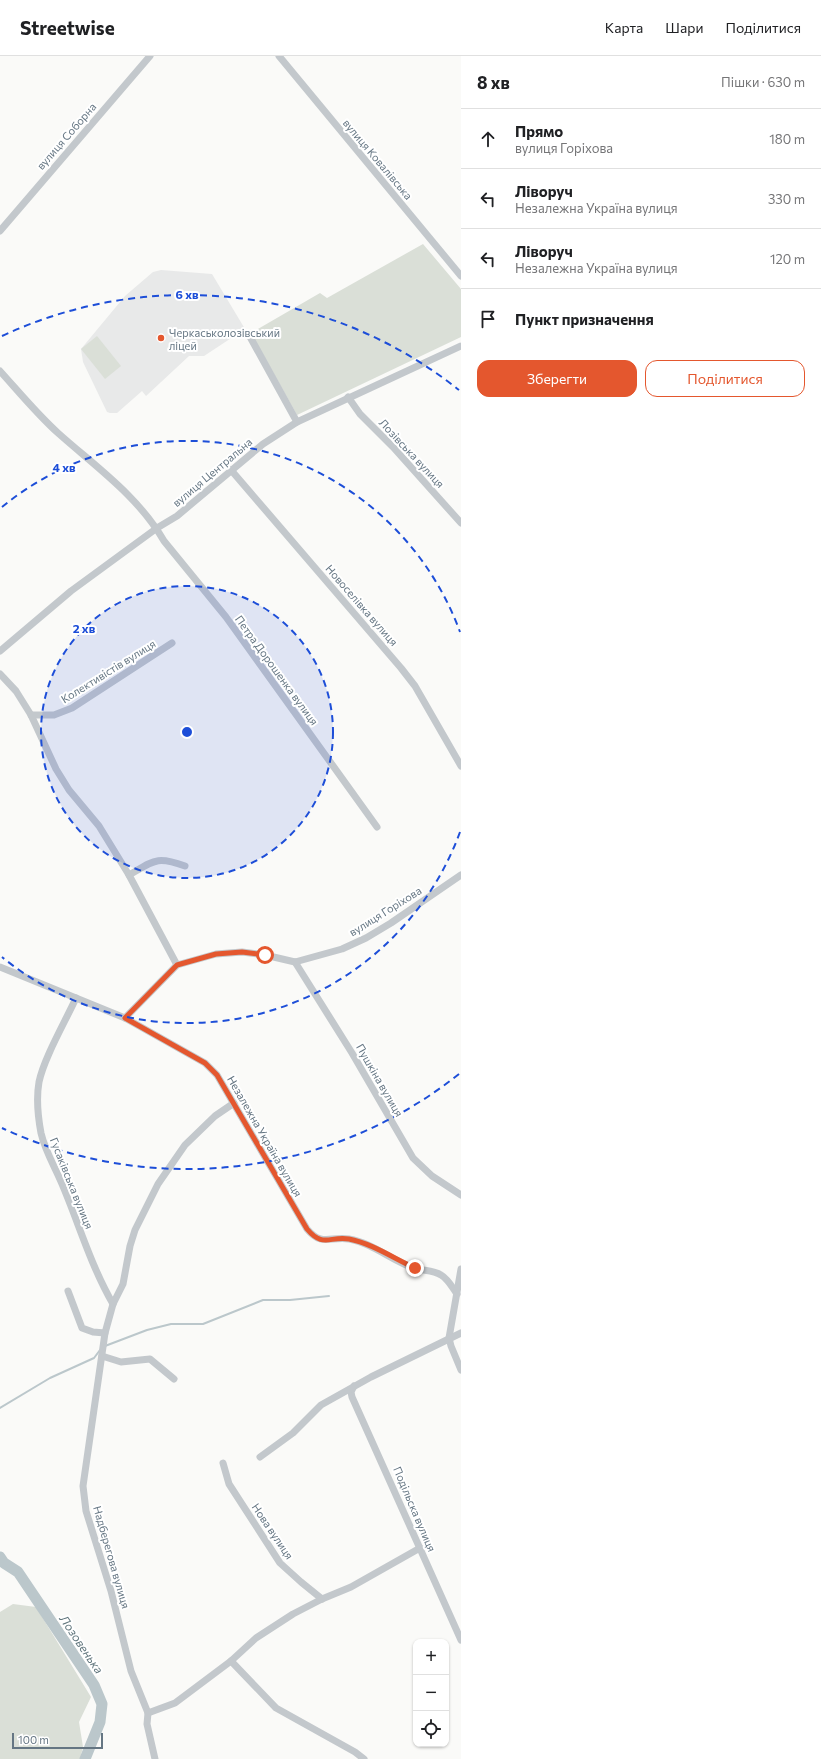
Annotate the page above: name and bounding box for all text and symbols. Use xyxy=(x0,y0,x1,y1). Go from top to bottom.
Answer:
text: Streetwise xyxy=(20,16,115,39)
text: Карта xyxy=(605,19,643,36)
text: Шари xyxy=(665,19,703,36)
text: Поділитися xyxy=(725,19,801,36)
text: 8 хв xyxy=(477,72,510,93)
text: Пішки · 630 m xyxy=(721,74,805,90)
street label: вулиця Соборна xyxy=(34,100,98,172)
street label: вулиця Ковалівська xyxy=(341,116,415,202)
text: Прямо xyxy=(515,122,563,140)
icon: ahead xyxy=(477,128,499,150)
text: 180 m xyxy=(769,131,805,147)
text: вулиця Горіхова xyxy=(515,140,613,156)
text: Ліворуч xyxy=(515,182,573,200)
icon: left xyxy=(477,188,499,210)
text: 330 m xyxy=(768,191,805,207)
text: Незалежна Україна вулиця xyxy=(515,200,678,216)
text: Ліворуч xyxy=(515,242,573,260)
icon: left xyxy=(477,248,499,270)
text: 120 m xyxy=(770,251,805,267)
text: Незалежна Україна вулиця xyxy=(515,260,678,276)
text: 6 хв xyxy=(175,287,199,301)
icon: arrive xyxy=(477,308,499,330)
text: Пункт призначення xyxy=(515,310,654,328)
place label: Черкаськолозівський ліцей xyxy=(169,326,280,352)
marker: Черкаськолозівський ліцей xyxy=(156,333,166,343)
button: Зберегти xyxy=(477,360,637,397)
button: Поділитися xyxy=(645,360,805,397)
street label: Лозівська вулиця xyxy=(377,416,447,490)
street label: вулиця Центральна xyxy=(170,435,254,509)
text: 4 хв xyxy=(52,460,76,474)
street label: Новоселівка вулиця xyxy=(323,562,401,648)
street label: Петра Дорошенка вулиця xyxy=(233,613,321,727)
text: 2 хв xyxy=(73,621,96,635)
street label: Колективістів вулиця xyxy=(58,637,158,705)
centre of rings xyxy=(180,725,194,739)
street label: вулиця Горіхова xyxy=(346,883,424,939)
route start xyxy=(256,946,274,964)
street label: Пушкіна вулиця xyxy=(354,1041,406,1119)
street label: Незалежна Україна вулиця xyxy=(225,1073,305,1199)
street label: Гусаківська вулиця xyxy=(48,1135,96,1231)
route end xyxy=(406,1259,424,1277)
street label: Подільска вулиця xyxy=(391,1465,439,1553)
street label: Нова вулиця xyxy=(250,1501,296,1561)
street label: Надберегова вулиця xyxy=(91,1504,133,1610)
water label: Лозовенька xyxy=(57,1611,107,1676)
map controls xyxy=(413,1639,449,1747)
button: + xyxy=(413,1639,449,1675)
button: − xyxy=(413,1675,449,1711)
button: locate xyxy=(413,1711,449,1747)
scale bar xyxy=(12,1731,103,1750)
text: 100 m xyxy=(18,1733,49,1746)

